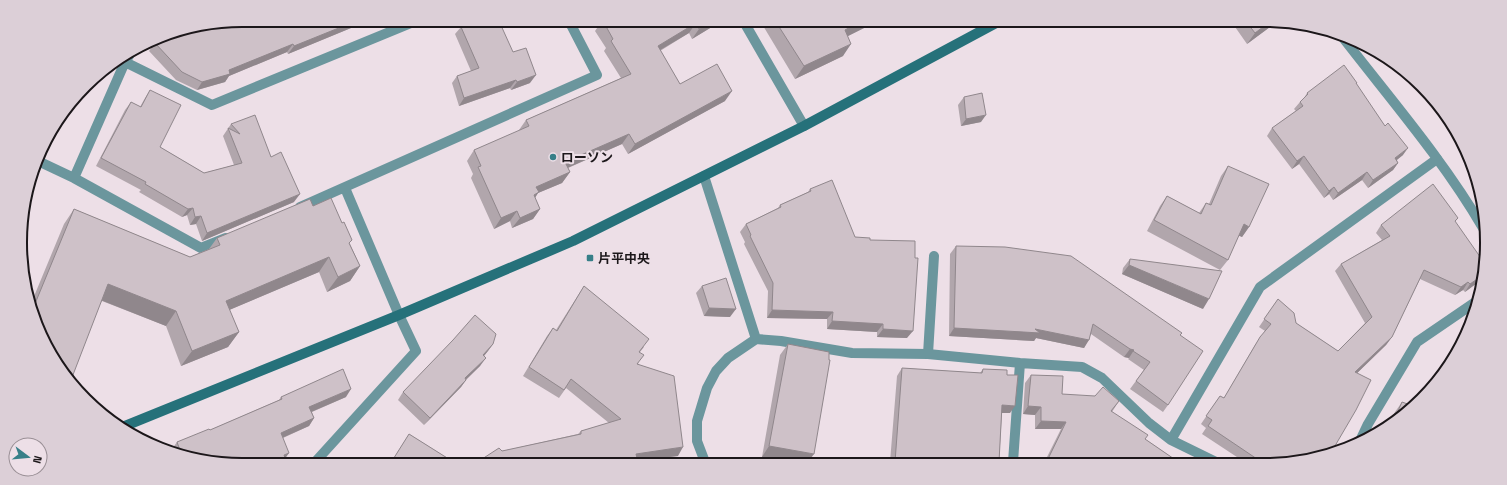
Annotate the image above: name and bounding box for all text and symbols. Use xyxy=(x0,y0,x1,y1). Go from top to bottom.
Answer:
place label: ローソン xyxy=(561,149,613,166)
marker: ローソン xyxy=(548,152,558,162)
place label: 片平中央 xyxy=(598,250,650,267)
marker: 片平中央 xyxy=(585,253,595,263)
north arrow xyxy=(8,437,48,477)
text: N xyxy=(30,454,45,465)

